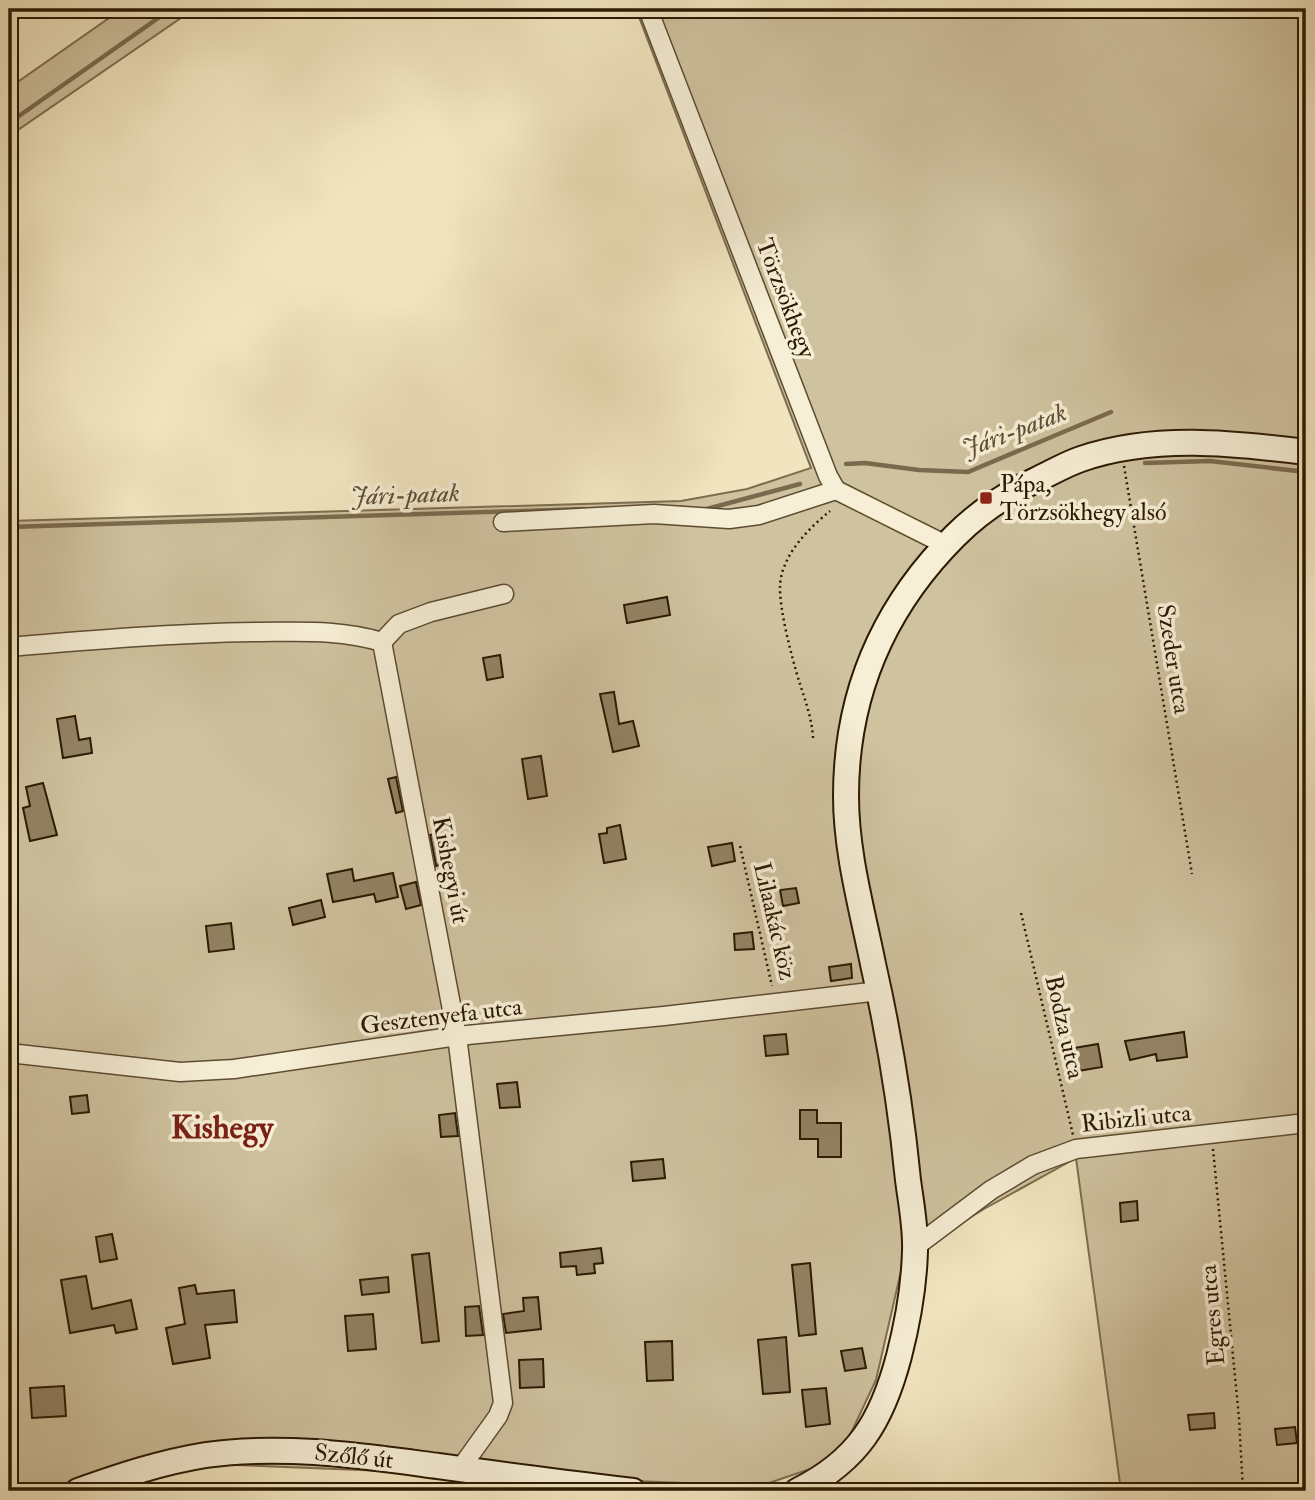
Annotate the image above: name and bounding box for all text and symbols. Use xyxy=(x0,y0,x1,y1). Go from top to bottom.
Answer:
street label: Törzsökhegy xyxy=(749,234,823,363)
water label: Jári-patak xyxy=(958,396,1071,465)
place label: Pápa, Törzsökhegy alsó xyxy=(1000,469,1167,528)
water label: Jári-patak xyxy=(350,477,460,513)
marker: Pápa, Törzsökhegy alsó xyxy=(978,490,994,506)
street label: Szeder utca xyxy=(1150,602,1198,717)
street label: Kishegyi út xyxy=(425,814,476,926)
street label: Lilaakác köz xyxy=(746,859,803,983)
street label: Bodza utca xyxy=(1038,972,1092,1083)
street label: Gesztenyefa utca xyxy=(358,991,525,1042)
street label: Ribizli utca xyxy=(1080,1097,1194,1140)
district label: Kishegy xyxy=(171,1108,274,1148)
street label: Egres utca xyxy=(1193,1262,1232,1367)
street label: Szőlő út xyxy=(313,1437,395,1476)

